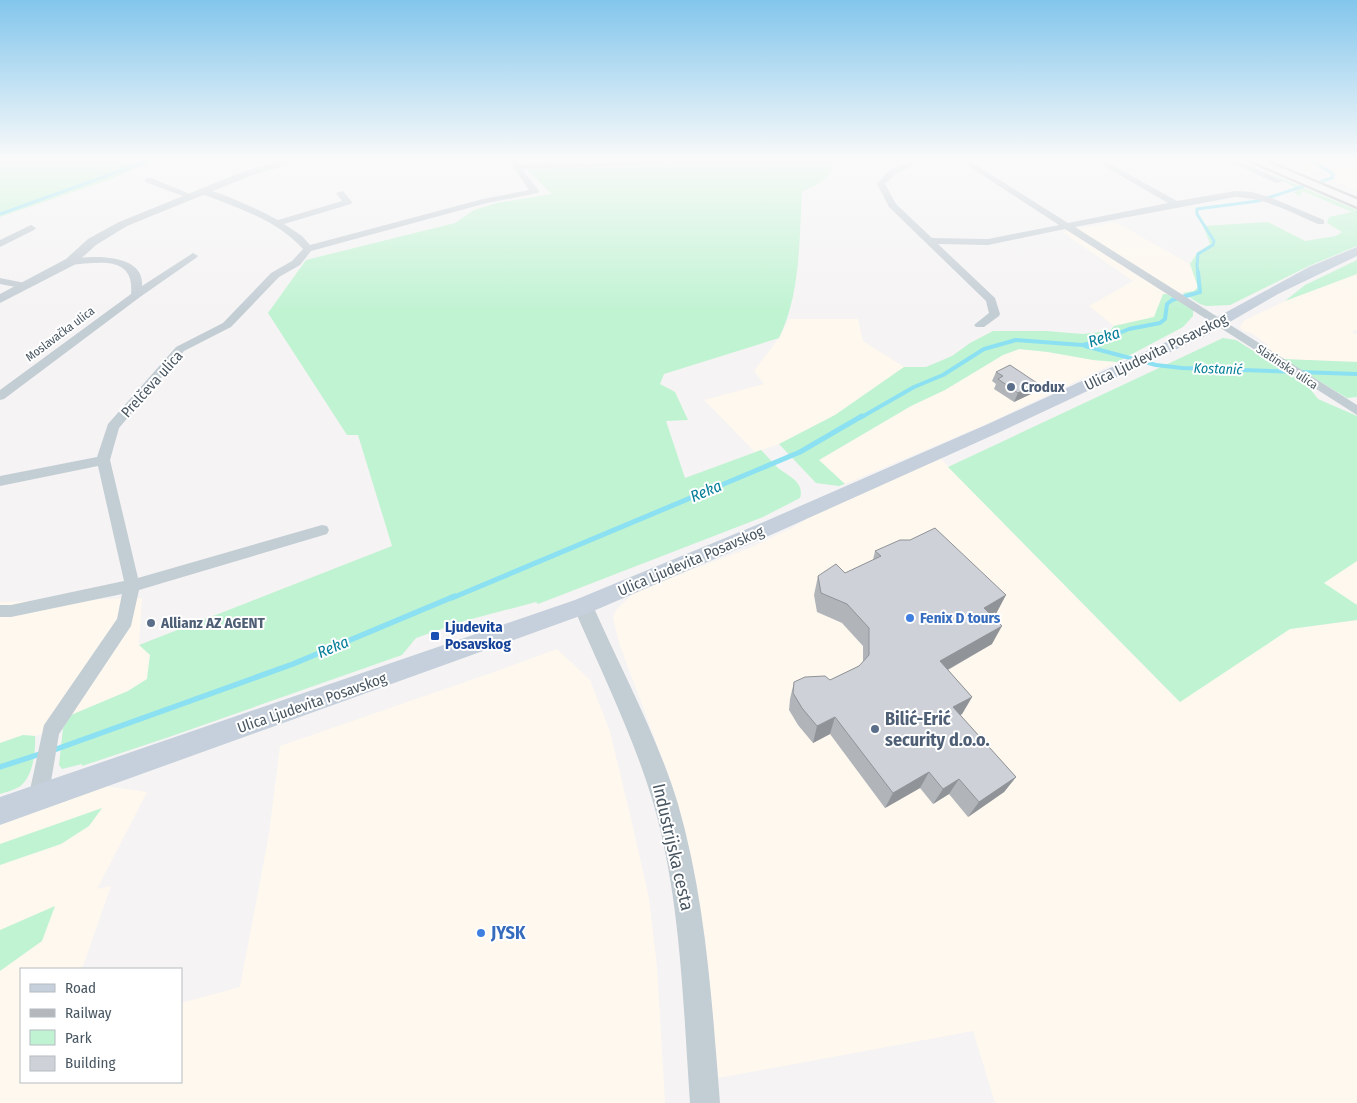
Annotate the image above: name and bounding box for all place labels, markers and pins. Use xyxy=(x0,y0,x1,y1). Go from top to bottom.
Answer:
place label: Crodux xyxy=(1021,378,1066,396)
marker: Crodux xyxy=(1005,381,1017,393)
place label: Fenix D tours xyxy=(920,609,1001,627)
marker: Fenix D tours xyxy=(904,612,916,624)
place label: Allianz AZ AGENT xyxy=(160,614,266,632)
marker: Allianz AZ AGENT xyxy=(145,617,157,629)
place label: Ljudevita Posavskog xyxy=(445,618,511,653)
marker: Ljudevita Posavskog xyxy=(429,630,441,642)
place label: Bilić-Erić security d.o.o. xyxy=(885,708,990,751)
marker: Bilić-Erić security d.o.o. xyxy=(869,723,881,735)
place label: JYSK xyxy=(490,922,526,944)
marker: JYSK xyxy=(475,927,487,939)

